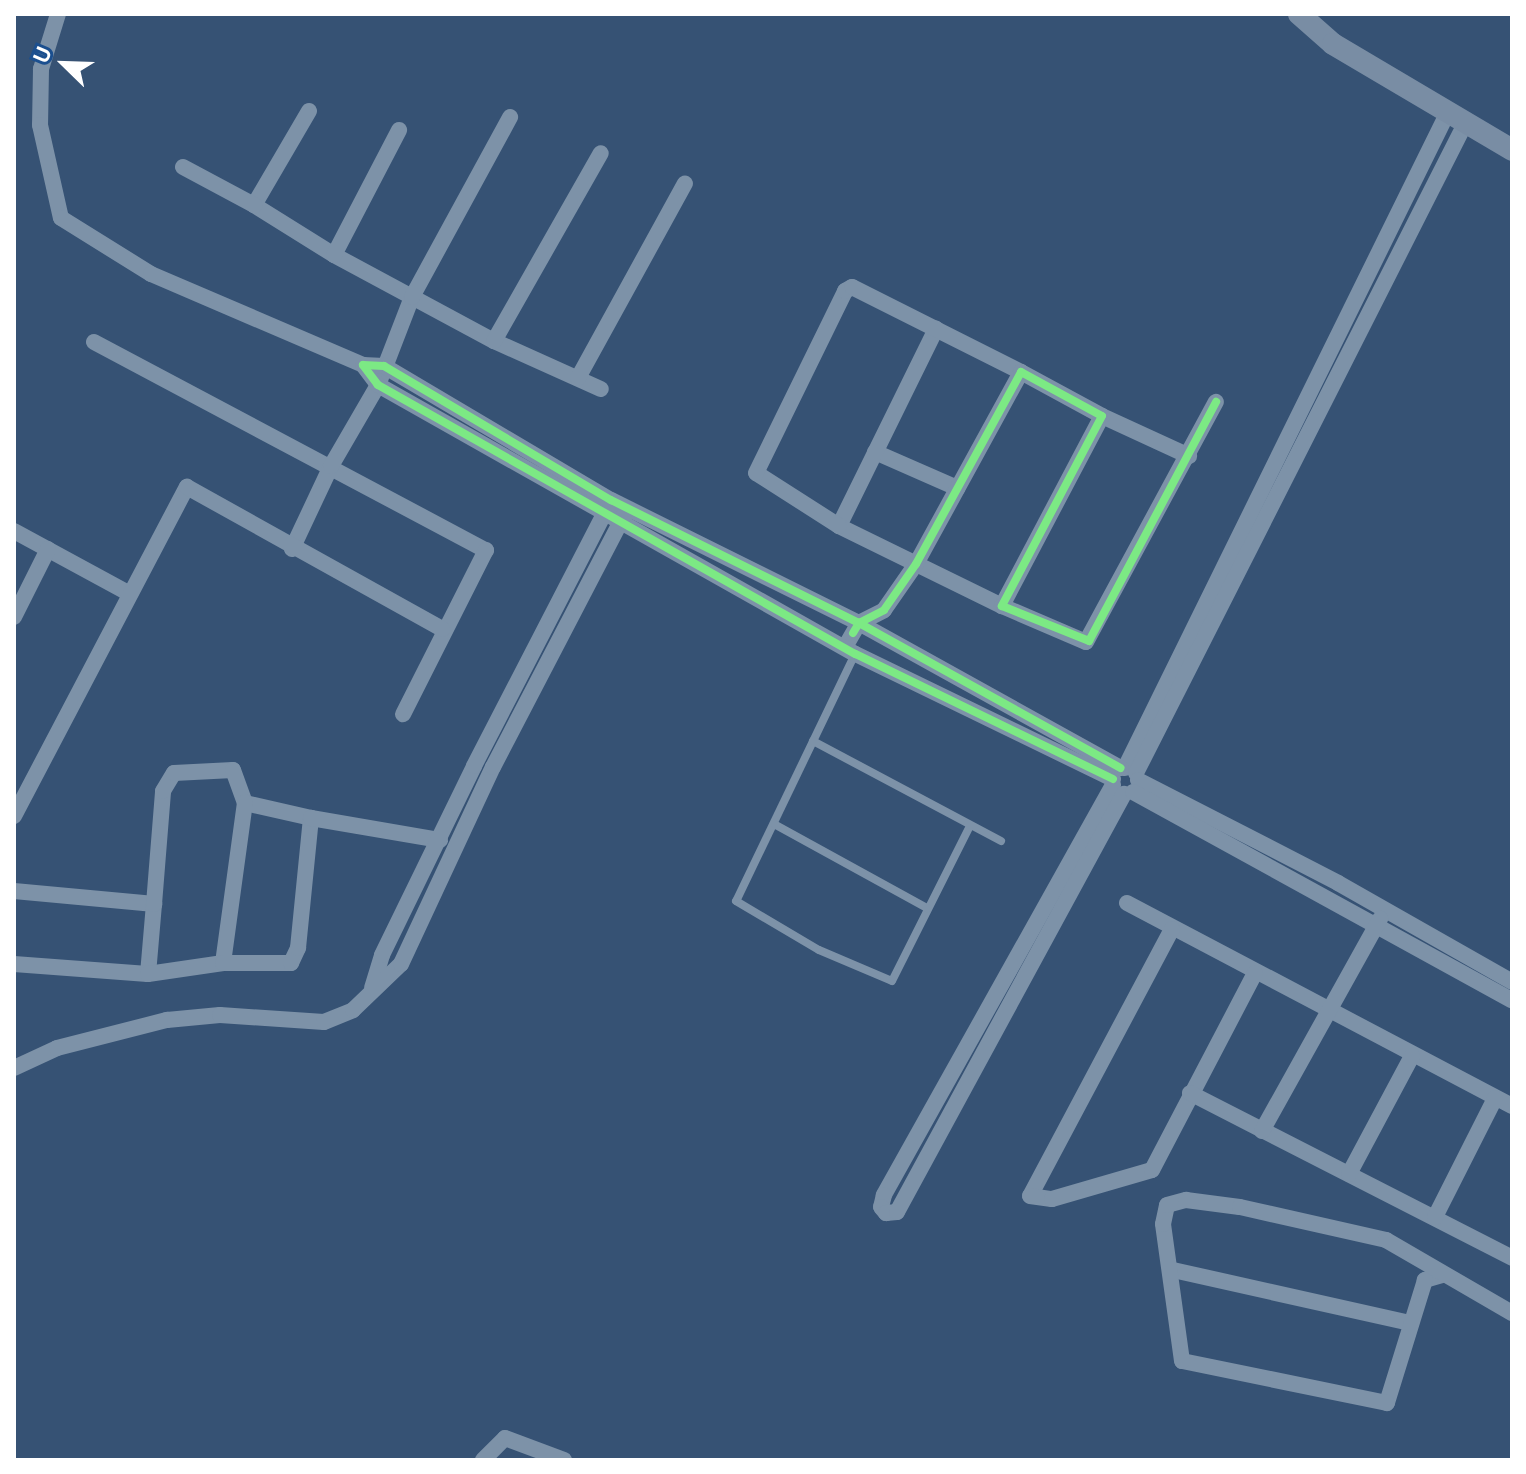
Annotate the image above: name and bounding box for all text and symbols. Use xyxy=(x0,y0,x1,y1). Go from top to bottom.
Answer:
north arrow xyxy=(24,24,104,104)
text: U xyxy=(27,42,56,66)

